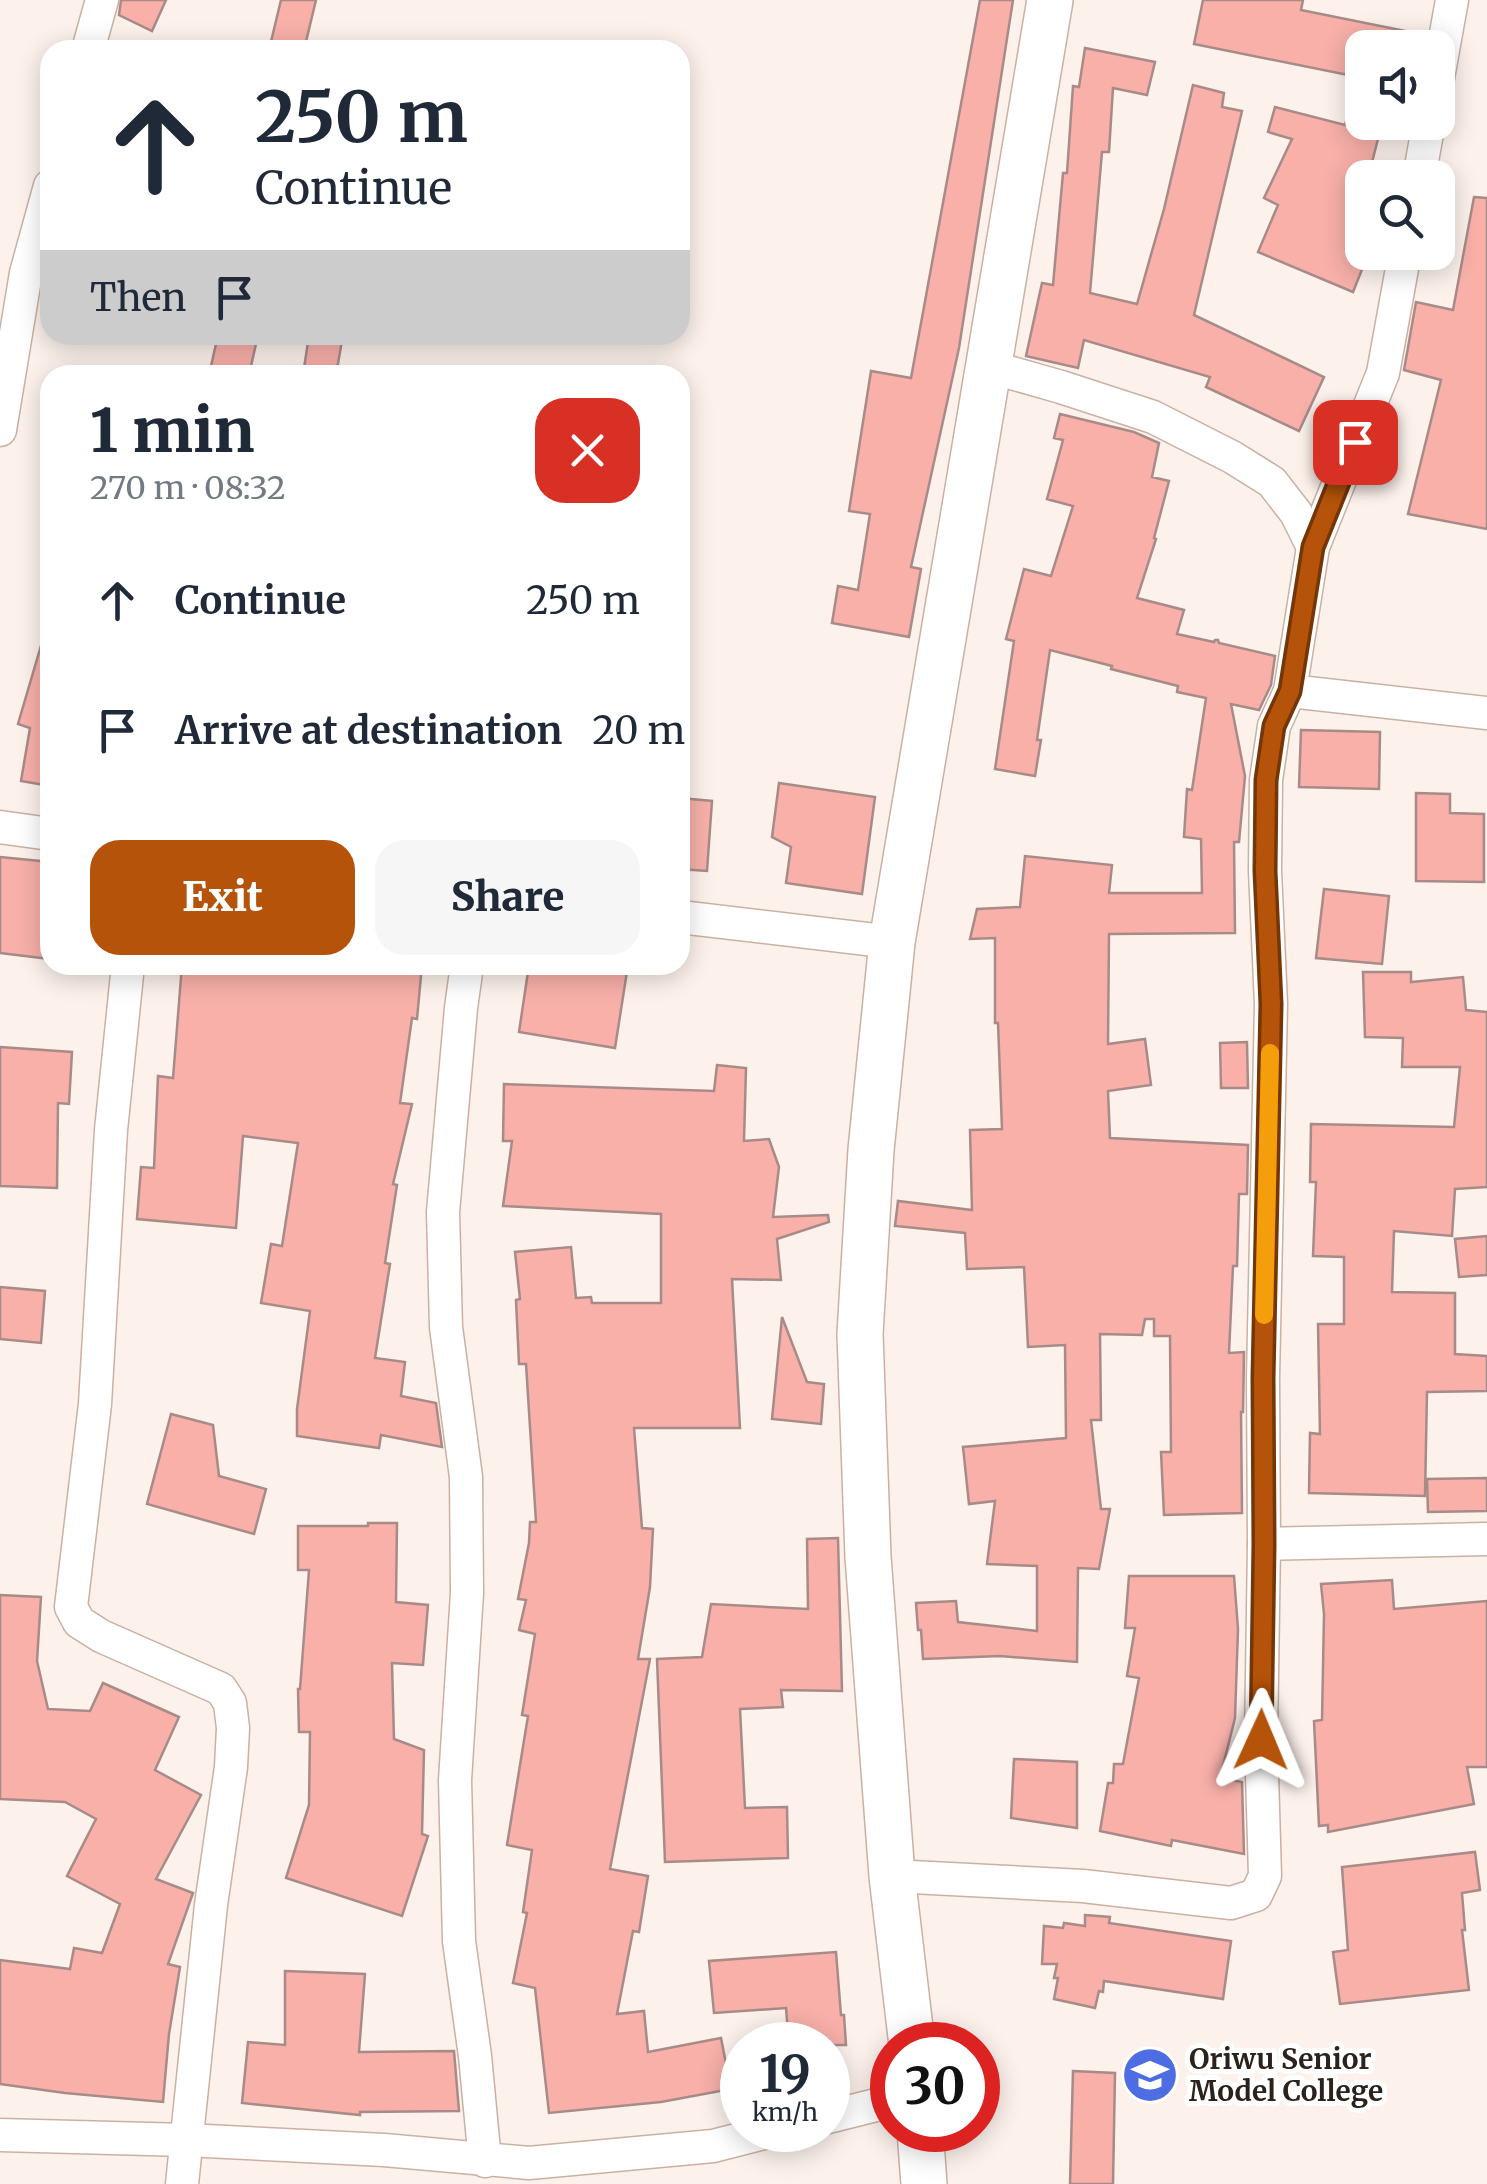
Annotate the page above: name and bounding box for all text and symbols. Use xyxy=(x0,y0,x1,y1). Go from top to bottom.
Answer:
map controls xyxy=(1345,30,1455,270)
button: sound xyxy=(1345,30,1455,140)
text: 250 m xyxy=(255,73,468,161)
icon: ahead xyxy=(90,80,220,210)
text: Continue xyxy=(255,160,452,216)
button: search xyxy=(1345,160,1455,270)
icon: arrive xyxy=(207,270,262,325)
text: Then xyxy=(90,274,187,321)
text: 1 min xyxy=(90,393,254,468)
button: close xyxy=(535,398,640,503)
pin xyxy=(1313,400,1398,485)
icon: arrive xyxy=(1328,415,1383,470)
text: 270 m · 08:32 xyxy=(90,468,286,508)
icon: ahead xyxy=(90,573,145,628)
text: Continue xyxy=(175,577,346,624)
text: 250 m xyxy=(526,577,640,624)
icon: arrive xyxy=(90,703,145,758)
text: Arrive at destination xyxy=(175,707,562,754)
text: 20 m xyxy=(592,707,685,754)
button: Exit xyxy=(90,840,355,955)
button: Share xyxy=(375,840,640,955)
position arrow xyxy=(1209,1688,1313,1792)
speed limit sign: 30 xyxy=(870,2022,1000,2152)
place label: Oriwu Senior Model College xyxy=(1189,2041,1383,2109)
text: 19 xyxy=(759,2043,811,2106)
school or university icon: Oriwu Senior Model College xyxy=(1120,2045,1180,2105)
text: km/h xyxy=(752,2096,818,2128)

